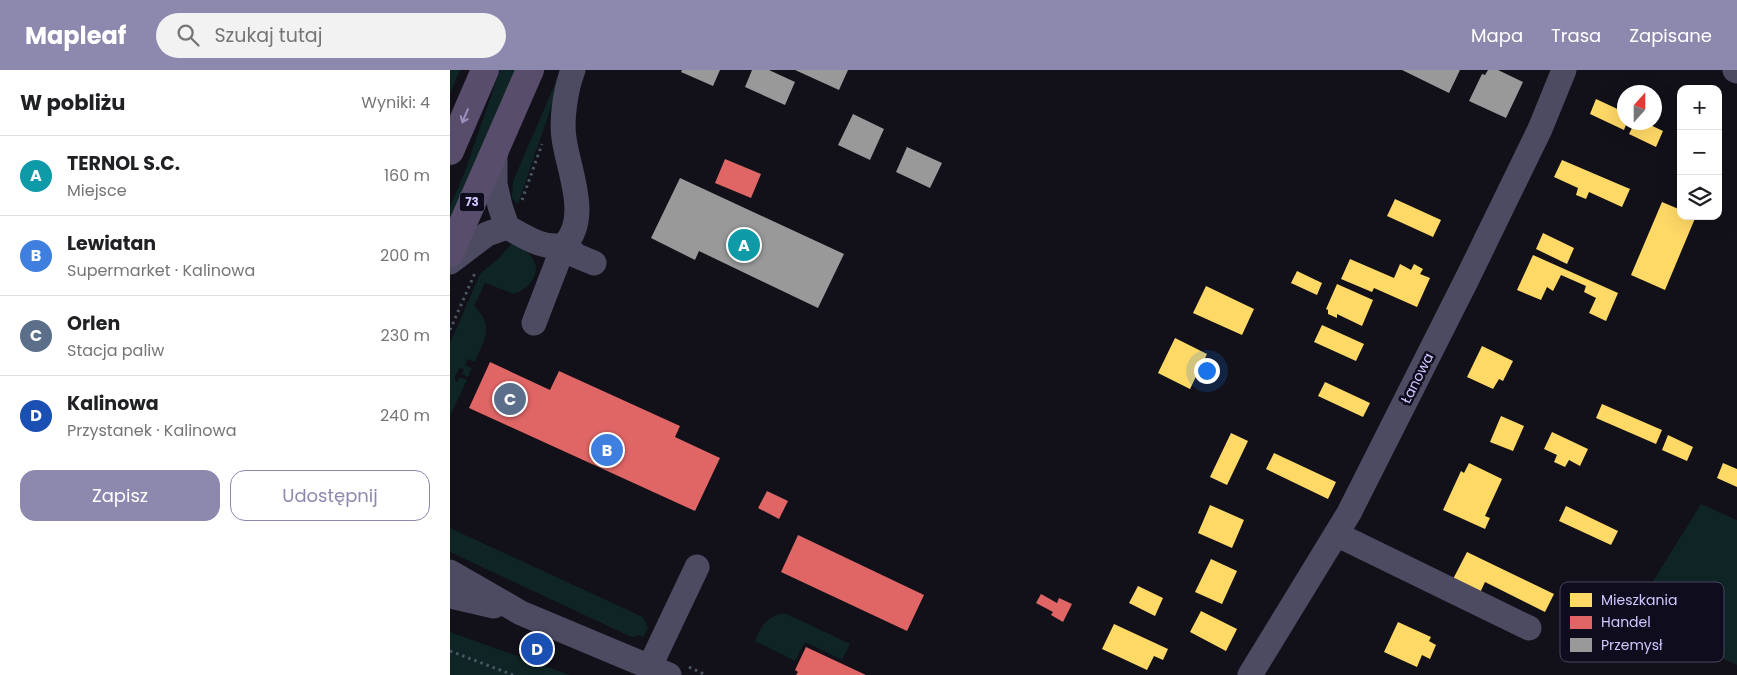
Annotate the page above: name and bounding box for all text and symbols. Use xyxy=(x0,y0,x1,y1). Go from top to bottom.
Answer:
search box xyxy=(156,13,506,58)
text: Mapleaf xyxy=(25,19,126,52)
icon: search xyxy=(174,21,202,49)
text: Szukaj tutaj xyxy=(214,22,322,49)
text: Mapa xyxy=(1471,23,1523,48)
text: Trasa xyxy=(1551,23,1601,48)
text: Zapisane xyxy=(1629,23,1712,48)
north arrow xyxy=(1617,85,1662,130)
map controls xyxy=(1677,85,1722,220)
button: + xyxy=(1677,85,1722,130)
text: W pobliżu xyxy=(20,88,125,117)
text: Wyniki: 4 xyxy=(361,91,430,114)
one-way arrow xyxy=(460,108,470,123)
button: − xyxy=(1677,130,1722,175)
text: TERNOL S.C. xyxy=(67,150,180,177)
text: A xyxy=(30,164,42,187)
text: 160 m xyxy=(384,164,430,187)
button: layers xyxy=(1677,175,1722,220)
text: Miejsce xyxy=(67,179,127,202)
road number: 73 xyxy=(460,192,484,212)
pin: A xyxy=(728,226,760,264)
text: Lewiatan xyxy=(67,230,156,257)
text: B xyxy=(31,244,41,267)
text: 200 m xyxy=(380,244,430,267)
text: Supermarket · Kalinowa xyxy=(67,259,255,282)
text: Orlen xyxy=(67,310,120,337)
text: C xyxy=(30,324,42,347)
text: 230 m xyxy=(381,324,430,347)
text: Stacja paliw xyxy=(67,339,164,362)
street label: Łanowa xyxy=(1396,349,1438,407)
your location xyxy=(1194,358,1220,384)
pin: C xyxy=(494,380,526,418)
text: Kalinowa xyxy=(67,390,159,417)
text: D xyxy=(30,404,42,427)
text: 240 m xyxy=(380,404,430,427)
text: Przystanek · Kalinowa xyxy=(67,419,237,442)
pin: B xyxy=(591,431,623,469)
button: Zapisz xyxy=(20,470,220,521)
button: Udostępnij xyxy=(230,470,430,521)
legend xyxy=(1560,582,1724,662)
text: Mieszkania xyxy=(1601,590,1677,610)
text: Handel xyxy=(1601,612,1651,632)
pin: D xyxy=(521,630,553,668)
text: Przemysł xyxy=(1601,635,1663,655)

